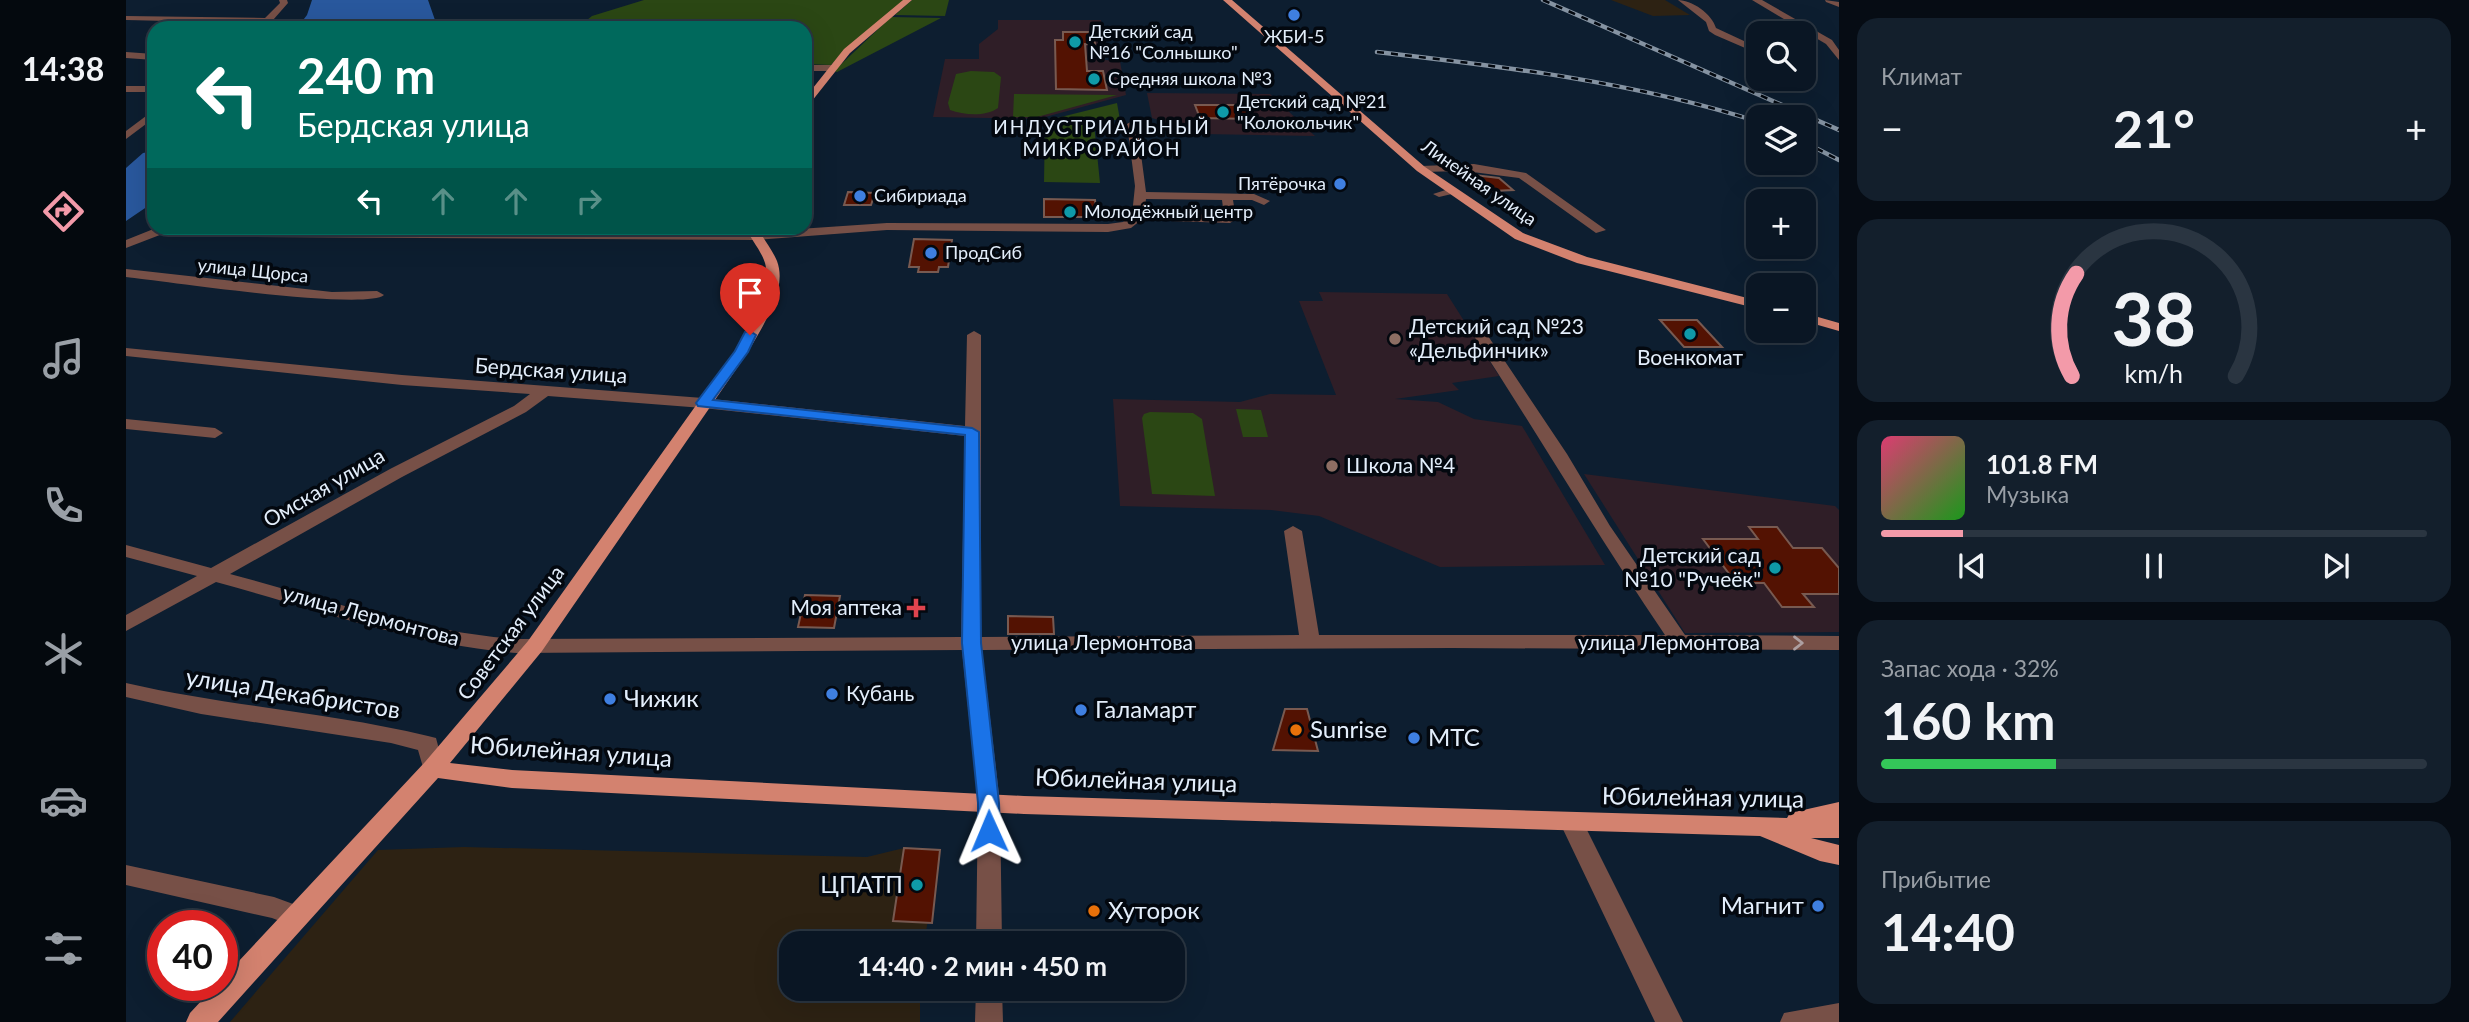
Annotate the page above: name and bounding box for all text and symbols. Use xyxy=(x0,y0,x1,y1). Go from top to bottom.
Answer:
marker: ЖБИ-5 xyxy=(1286,7,1302,23)
place label: Детский сад №16 "Солнышко" xyxy=(1089,20,1238,63)
map controls xyxy=(1746,21,1816,343)
button: search xyxy=(1746,21,1816,91)
place label: ЖБИ-5 xyxy=(1264,25,1324,47)
marker: Детский сад №16 "Солнышко" xyxy=(1067,34,1083,50)
text: 240 m xyxy=(297,46,435,104)
text: 14:38 xyxy=(22,49,104,88)
icon: left xyxy=(182,49,273,140)
text: Климат xyxy=(1881,62,1962,90)
place label: Средняя школа №3 xyxy=(1108,67,1272,89)
marker: Средняя школа №3 xyxy=(1086,71,1102,87)
place label: Детский сад №21 "Колокольчик" xyxy=(1237,90,1387,133)
text: 21° xyxy=(2113,97,2195,159)
marker: Детский сад №21 "Колокольчик" xyxy=(1215,104,1231,120)
text: Бердская улица xyxy=(297,105,530,144)
button: layers xyxy=(1746,105,1816,175)
text: − xyxy=(1881,105,1903,151)
text: + xyxy=(2405,105,2427,151)
district label: ИНДУСТРИАЛЬНЫЙ МИКРОРАЙОН xyxy=(993,115,1211,160)
street label: Линейная улица xyxy=(1417,134,1541,230)
place label: Пятёрочка xyxy=(1238,172,1326,194)
marker: Пятёрочка xyxy=(1332,176,1348,192)
icon: left xyxy=(351,182,389,220)
icon: ahead xyxy=(424,182,462,220)
icon: ahead xyxy=(497,182,535,220)
icon: right xyxy=(570,182,608,220)
place label: Сибириада xyxy=(874,184,967,206)
icon: directions xyxy=(39,187,88,236)
marker: Сибириада xyxy=(852,188,868,204)
button: + xyxy=(1746,189,1816,259)
place label: Молодёжный центр xyxy=(1084,200,1253,222)
marker: Молодёжный центр xyxy=(1062,204,1078,220)
place label: ПродСиб xyxy=(945,241,1022,263)
marker: ПродСиб xyxy=(923,245,939,261)
street label: улица Щорса xyxy=(197,253,310,287)
pin xyxy=(720,263,780,335)
button: − xyxy=(1746,273,1816,343)
icon: arrive xyxy=(731,274,769,312)
text: 38 xyxy=(2112,275,2196,363)
place label: Детский сад №23 «Дельфинчик» xyxy=(1409,313,1584,362)
marker: Военкомат xyxy=(1682,326,1698,342)
marker: Детский сад №23 «Дельфинчик» xyxy=(1387,331,1403,347)
icon: music xyxy=(39,334,88,383)
place label: Военкомат xyxy=(1637,344,1743,369)
street label: Бердская улица xyxy=(474,352,628,387)
text: km/h xyxy=(2125,358,2183,388)
street label: Омская улица xyxy=(258,442,388,531)
text: 101.8 FM xyxy=(1986,448,2098,480)
place label: Школа №4 xyxy=(1346,452,1455,477)
marker: Школа №4 xyxy=(1324,458,1340,474)
text: Музыка xyxy=(1986,480,2069,508)
icon: phone xyxy=(39,481,88,530)
place label: Детский сад №10 "Ручеёк" xyxy=(1624,542,1761,591)
icon: previous xyxy=(1953,547,1991,585)
icon: pause xyxy=(2135,547,2173,585)
icon: next xyxy=(2317,547,2355,585)
street label: Советская улица xyxy=(451,560,568,704)
marker: Детский сад №10 "Ручеёк" xyxy=(1767,560,1783,576)
street label: улица Лермонтова xyxy=(280,579,463,650)
place label: Моя аптека xyxy=(790,594,902,619)
marker: Моя аптека xyxy=(908,600,924,616)
icon: climate xyxy=(39,629,88,678)
street label: улица Лермонтова xyxy=(1011,629,1193,654)
street label: улица Лермонтова xyxy=(1578,629,1760,654)
one-way arrow xyxy=(1794,635,1804,651)
text: Запас хода · 32% xyxy=(1881,654,2059,682)
street label: улица Декабристов xyxy=(184,661,403,724)
place label: Кубань xyxy=(846,680,914,705)
place label: Чижик xyxy=(624,683,699,712)
marker: Кубань xyxy=(824,686,840,702)
text: 160 km xyxy=(1881,689,2055,751)
marker: Чижик xyxy=(602,691,618,707)
place label: Галамарт xyxy=(1095,694,1196,723)
marker: Галамарт xyxy=(1073,702,1089,718)
place label: Sunrise xyxy=(1310,714,1387,743)
marker: Sunrise xyxy=(1288,722,1304,738)
place label: МТС xyxy=(1428,722,1480,751)
street label: Юбилейная улица xyxy=(469,729,673,772)
marker: МТС xyxy=(1406,730,1422,746)
street label: Юбилейная улица xyxy=(1034,761,1238,798)
icon: car xyxy=(39,776,88,825)
street label: Юбилейная улица xyxy=(1602,780,1804,813)
position arrow xyxy=(952,794,1026,868)
text: Прибытие xyxy=(1881,865,1991,893)
place label: ЦПАТП xyxy=(820,869,903,898)
marker: ЦПАТП xyxy=(909,877,925,893)
place label: Магнит xyxy=(1721,890,1804,919)
place label: Хуторок xyxy=(1108,895,1200,924)
marker: Магнит xyxy=(1810,898,1826,914)
text: 14:40 xyxy=(1881,900,2015,962)
marker: Хуторок xyxy=(1086,903,1102,919)
speed limit sign: 40 xyxy=(147,910,238,1001)
icon: filters xyxy=(39,924,88,973)
text: 14:40 · 2 мин · 450 m xyxy=(857,950,1107,982)

